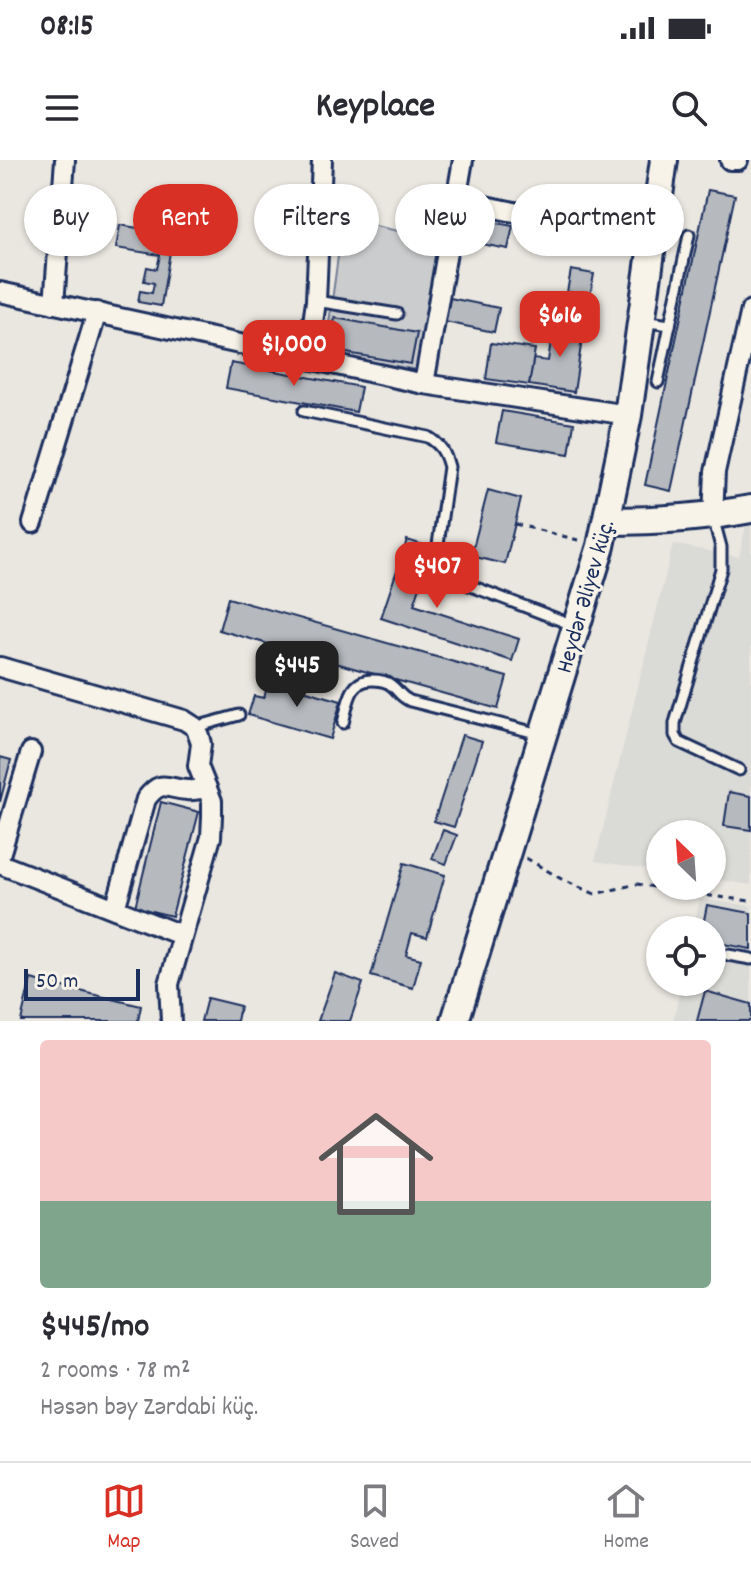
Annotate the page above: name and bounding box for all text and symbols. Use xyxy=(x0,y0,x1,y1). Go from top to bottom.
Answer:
text: 08:15 xyxy=(40,7,94,50)
text: Keyplace xyxy=(316,82,435,134)
icon: menu xyxy=(40,86,84,130)
icon: search xyxy=(667,86,711,130)
chip: Buy xyxy=(24,184,117,256)
chip: Rent xyxy=(133,184,238,256)
chip: Filters xyxy=(254,184,379,256)
chip: New xyxy=(395,184,495,256)
chip: Apartment xyxy=(511,184,684,256)
pin: $616 xyxy=(513,291,607,359)
text: $616 xyxy=(538,298,582,335)
pin: $1,000 xyxy=(229,320,359,388)
text: $1,000 xyxy=(261,327,327,364)
street label: Heydər Əliyev küç. xyxy=(549,516,625,678)
pin: $407 xyxy=(390,542,484,610)
text: $407 xyxy=(413,549,461,586)
pin: $445 xyxy=(250,641,344,709)
text: $445 xyxy=(274,648,320,685)
north arrow xyxy=(646,820,726,900)
map controls xyxy=(646,820,726,996)
button: locate xyxy=(646,916,726,996)
scale bar xyxy=(24,965,140,1001)
text: 50 m xyxy=(36,967,78,998)
icon: home xyxy=(304,1092,448,1236)
text: $445/mo xyxy=(40,1304,149,1353)
text: 2 rooms · 78 m² xyxy=(40,1353,190,1390)
text: Həsən bəy Zərdabi küç. xyxy=(40,1390,258,1427)
tab: Map xyxy=(102,1479,146,1558)
tab: Saved xyxy=(350,1479,399,1558)
tab: Home xyxy=(603,1479,649,1558)

